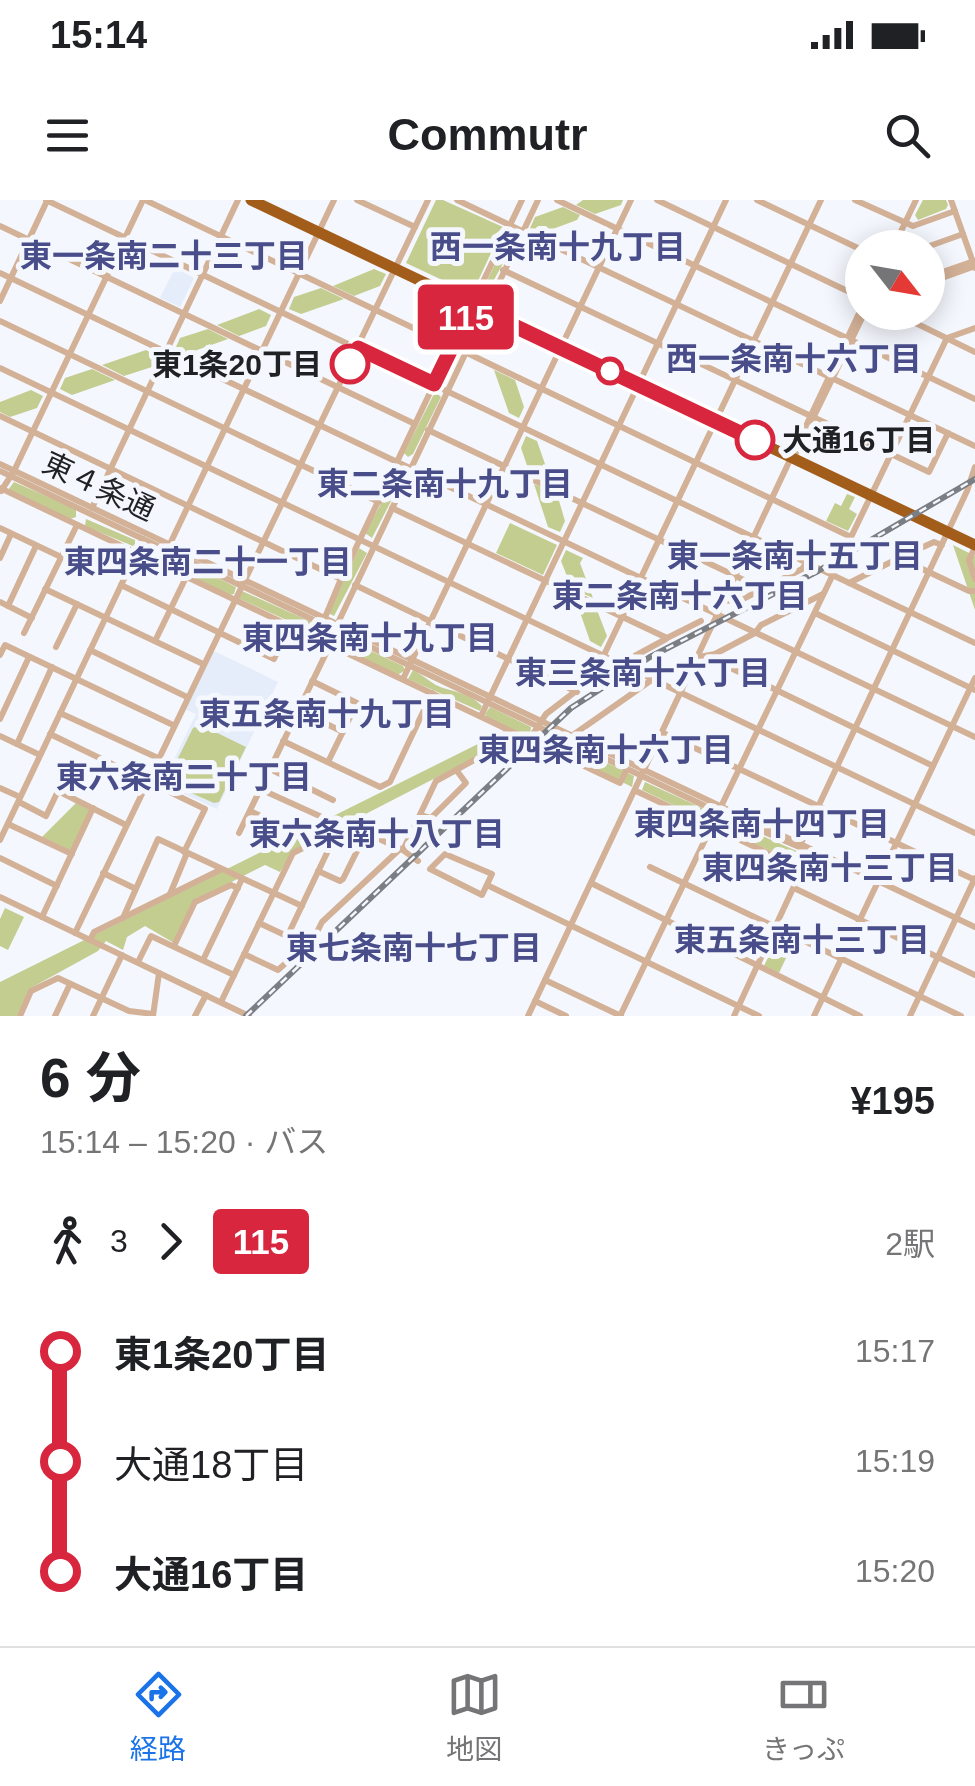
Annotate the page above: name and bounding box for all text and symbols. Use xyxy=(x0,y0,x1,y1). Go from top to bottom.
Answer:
text: 15:14 xyxy=(50,14,147,56)
icon: menu xyxy=(40,108,95,163)
icon: search xyxy=(880,108,935,163)
text: Commutr xyxy=(388,109,588,160)
district label: 西一条南十九丁目 xyxy=(430,229,686,265)
north arrow xyxy=(845,230,945,330)
map controls xyxy=(845,230,945,330)
district label: 東一条南二十三丁目 xyxy=(20,238,308,274)
line badge: 115 xyxy=(408,284,524,350)
text: 115 xyxy=(438,298,494,337)
district label: 西一条南十六丁目 xyxy=(666,341,922,377)
marker: 東1条20丁目 xyxy=(331,345,369,383)
place label: 東1条20丁目 xyxy=(152,348,322,381)
unlabelled marker xyxy=(597,358,623,384)
marker: 大通16丁目 xyxy=(736,421,774,459)
place label: 大通16丁目 xyxy=(782,424,935,457)
street label: 東４条通 xyxy=(38,446,160,526)
district label: 東二条南十九丁目 xyxy=(317,466,573,502)
district label: 東一条南十五丁目 xyxy=(667,538,923,574)
district label: 東四条南二十一丁目 xyxy=(64,544,352,580)
district label: 東二条南十六丁目 xyxy=(552,578,808,614)
district label: 東四条南十九丁目 xyxy=(242,620,498,656)
district label: 東三条南十六丁目 xyxy=(515,655,771,691)
district label: 東五条南十九丁目 xyxy=(199,696,455,732)
district label: 東四条南十六丁目 xyxy=(478,732,734,768)
district label: 東六条南二十丁目 xyxy=(56,759,312,795)
district label: 東四条南十四丁目 xyxy=(634,806,890,842)
district label: 東六条南十八丁目 xyxy=(249,816,505,852)
district label: 東四条南十三丁目 xyxy=(702,850,958,886)
district label: 東五条南十三丁目 xyxy=(674,922,930,958)
district label: 東七条南十七丁目 xyxy=(286,930,542,966)
text: 6 分 xyxy=(40,1047,141,1109)
text: ¥195 xyxy=(850,1080,935,1122)
text: 15:14 – 15:20 · バス xyxy=(40,1124,328,1160)
icon: walk xyxy=(40,1214,95,1269)
icon: forward xyxy=(143,1214,198,1269)
text: 115 xyxy=(233,1222,289,1261)
text: 3 xyxy=(110,1223,128,1259)
text: 2駅 xyxy=(885,1226,935,1262)
text: 15:17 xyxy=(855,1333,935,1369)
text: 東1条20丁目 xyxy=(114,1334,329,1376)
text: 15:19 xyxy=(855,1443,935,1479)
text: 大通18丁目 xyxy=(114,1444,308,1486)
text: 15:20 xyxy=(855,1553,935,1589)
text: 大通16丁目 xyxy=(114,1554,308,1596)
tab: 経路 xyxy=(130,1667,186,1767)
tab: 地図 xyxy=(446,1667,502,1767)
tab: きっぷ xyxy=(762,1667,845,1767)

